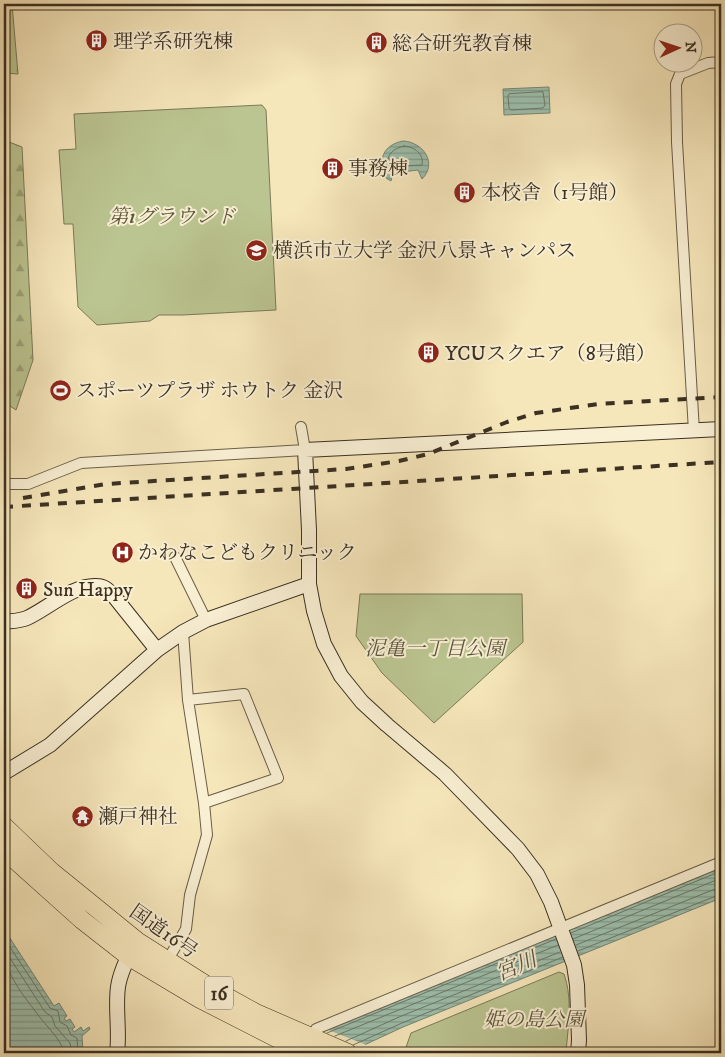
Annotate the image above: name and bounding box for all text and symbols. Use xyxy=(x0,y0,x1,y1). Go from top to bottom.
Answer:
north arrow xyxy=(652,22,702,72)
building icon: 理学系研究棟 xyxy=(85,29,109,53)
place label: 理学系研究棟 xyxy=(113,30,233,55)
building icon: 総合研究教育棟 xyxy=(364,31,388,55)
place label: 総合研究教育棟 xyxy=(392,32,532,57)
text: N xyxy=(681,41,699,54)
building icon: 事務棟 xyxy=(320,156,344,180)
place label: 事務棟 xyxy=(348,157,408,182)
building icon: 本校舎（1号館） xyxy=(453,180,477,204)
place label: 本校舎（1号館） xyxy=(481,181,628,206)
park label: 第1グラウンド xyxy=(108,205,237,230)
school or university icon: 横浜市立大学 金沢八景キャンパス xyxy=(245,238,269,262)
place label: 横浜市立大学 金沢八景キャンパス xyxy=(273,239,576,264)
building icon: YCUスクエア（8号館） xyxy=(417,341,441,365)
place label: YCUスクエア（8号館） xyxy=(445,342,656,367)
sports icon: スポーツプラザ ホウトク 金沢 xyxy=(48,378,72,402)
place label: スポーツプラザ ホウトク 金沢 xyxy=(76,379,343,404)
hospital icon: かわなこどもクリニック xyxy=(110,540,134,564)
place label: かわなこどもクリニック xyxy=(138,541,357,566)
building icon: Sun Happy xyxy=(15,577,39,601)
place label: Sun Happy xyxy=(43,578,133,603)
park label: 泥亀一丁目公園 xyxy=(365,637,508,662)
temple icon: 瀬戸神社 xyxy=(70,804,94,828)
place label: 瀬戸神社 xyxy=(98,805,178,830)
street label: 国道16号 xyxy=(124,900,202,965)
water label: 宮川 xyxy=(492,946,543,987)
road number: 16 xyxy=(205,976,233,1010)
park label: 姫の島公園 xyxy=(484,1008,587,1033)

